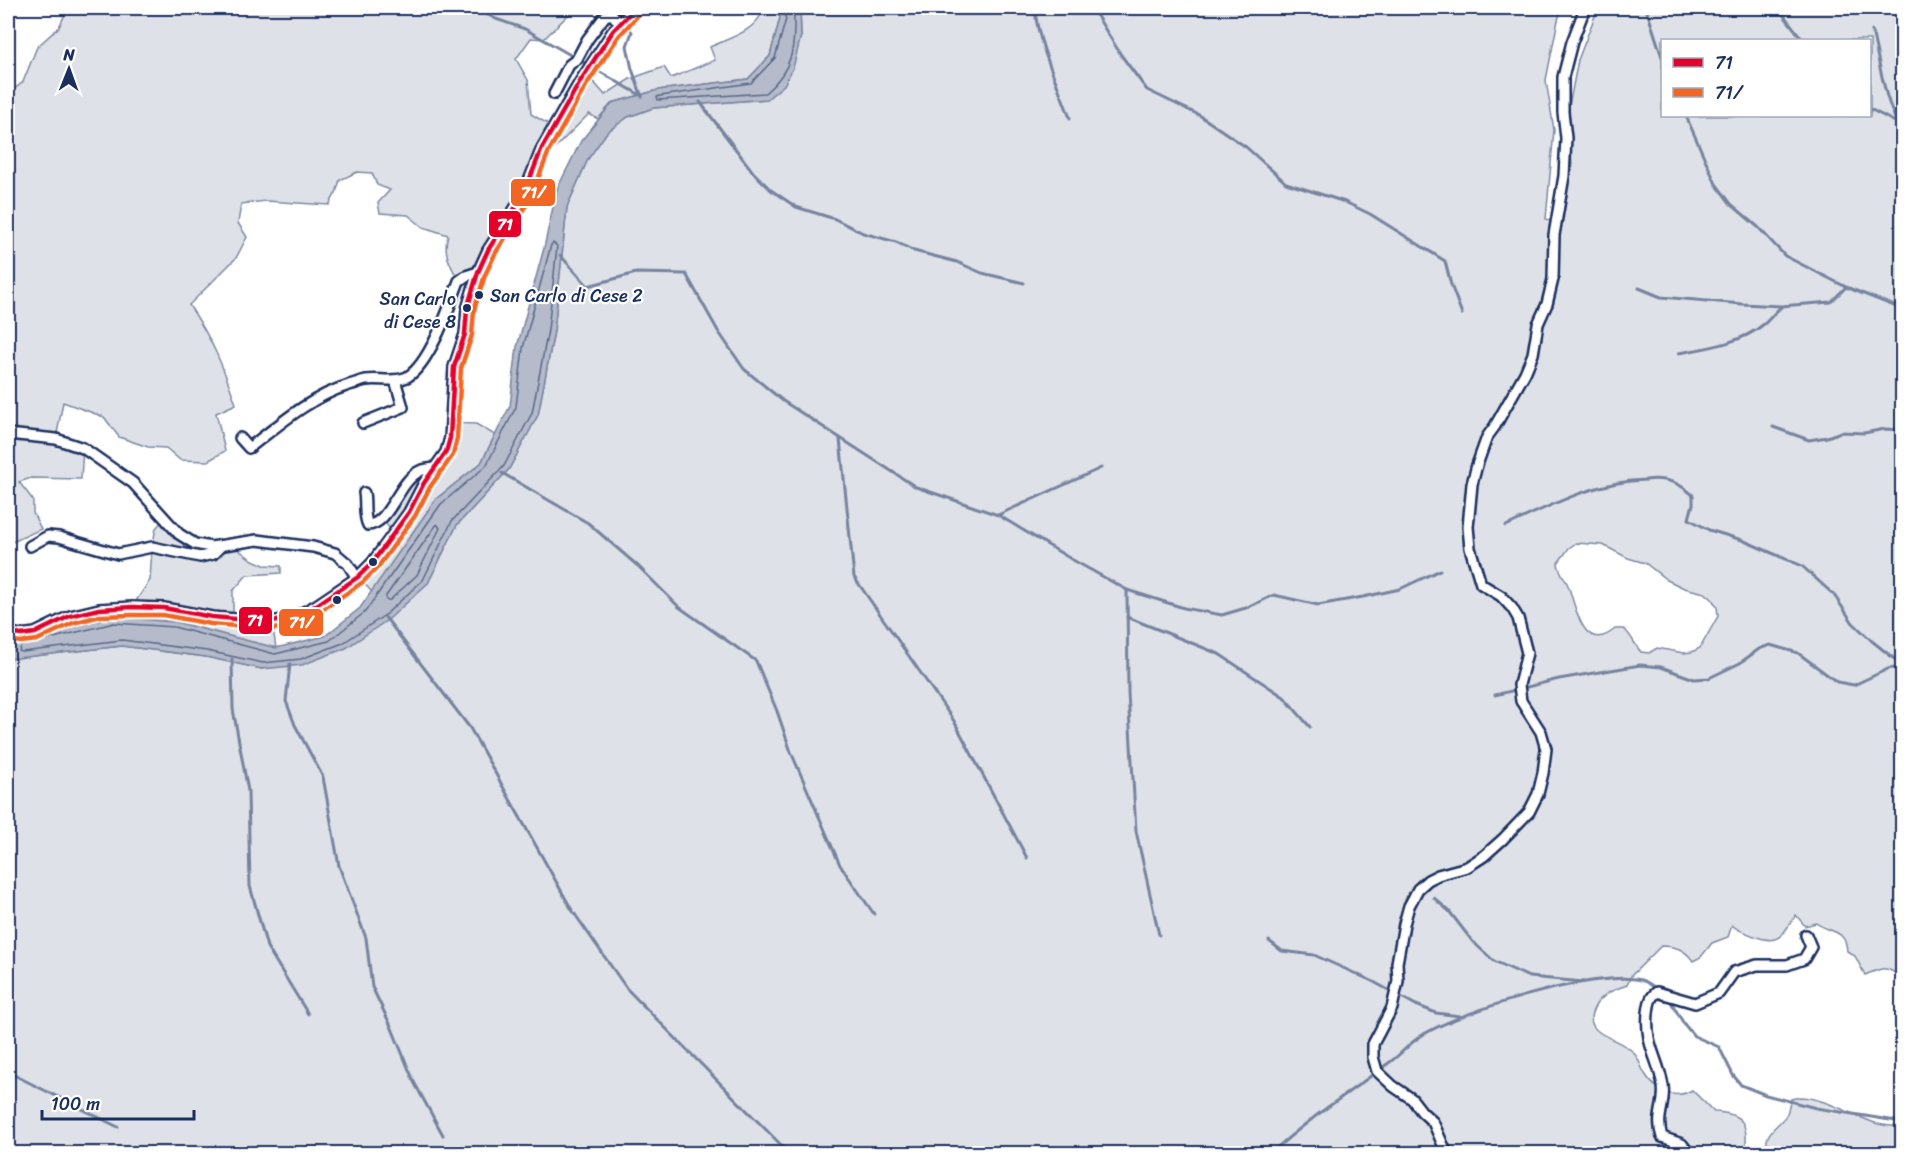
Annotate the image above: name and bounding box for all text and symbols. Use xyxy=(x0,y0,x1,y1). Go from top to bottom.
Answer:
north arrow xyxy=(39,39,99,99)
legend xyxy=(1661,39,1871,117)
text: N xyxy=(62,40,76,69)
text: 71 xyxy=(1715,47,1733,79)
text: 71/ xyxy=(1715,77,1744,109)
line badge: 71/ xyxy=(510,178,556,207)
text: 71/ xyxy=(521,178,547,207)
line badge: 71 xyxy=(488,210,522,238)
text: 71 xyxy=(497,210,513,239)
place label: San Carlo di Cese 2 xyxy=(490,280,643,312)
place label: San Carlo di Cese 8 xyxy=(380,283,456,338)
marker: San Carlo di Cese 2 xyxy=(473,289,485,301)
marker: San Carlo di Cese 8 xyxy=(461,302,473,314)
unlabelled marker xyxy=(367,556,379,568)
unlabelled marker xyxy=(331,594,343,606)
line badge: 71 xyxy=(238,606,273,635)
text: 71 xyxy=(247,606,263,635)
line badge: 71/ xyxy=(278,608,324,637)
text: 71/ xyxy=(289,608,315,637)
scale bar xyxy=(42,1083,194,1121)
text: 100 m xyxy=(51,1088,100,1120)

